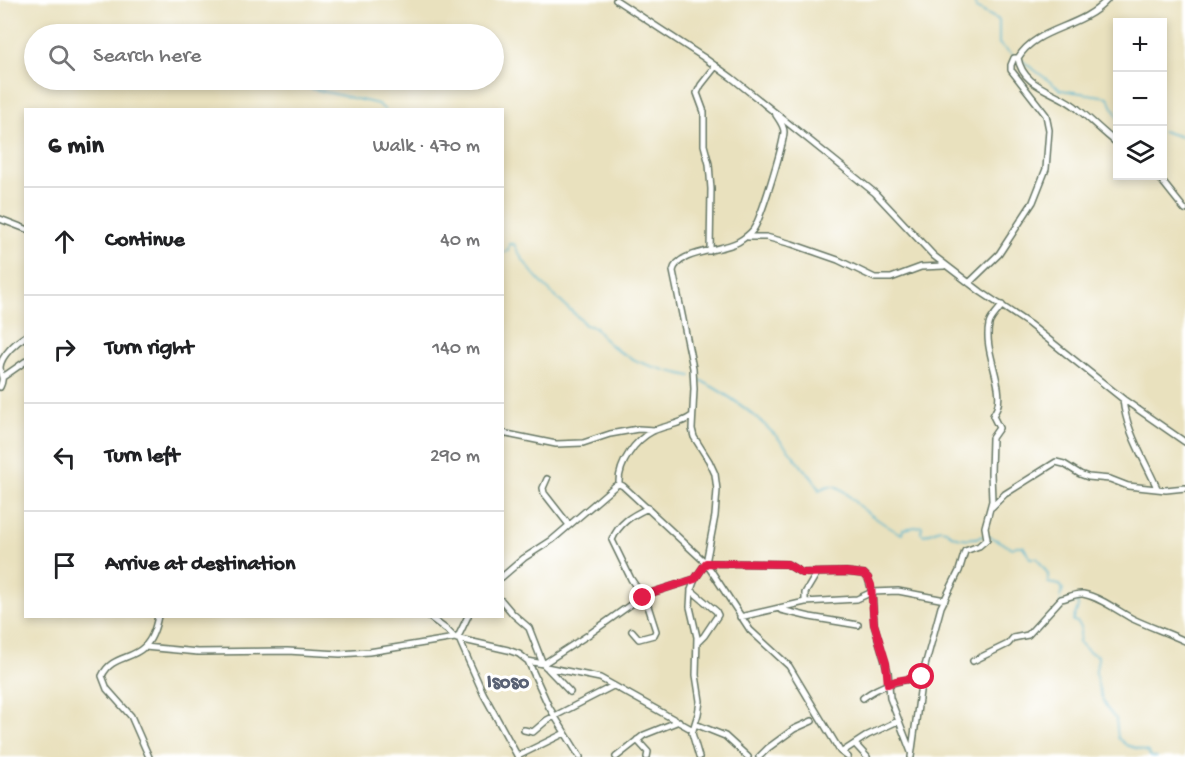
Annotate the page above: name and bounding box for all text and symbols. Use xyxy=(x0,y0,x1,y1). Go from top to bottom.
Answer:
map controls xyxy=(1113,18,1167,180)
button: + xyxy=(1113,18,1167,72)
search box xyxy=(24,24,504,90)
icon: search xyxy=(45,41,78,74)
text: Search here xyxy=(93,44,201,70)
button: − xyxy=(1113,72,1167,126)
button: layers xyxy=(1113,126,1167,180)
text: 6 min xyxy=(48,132,104,163)
text: Walk · 470 m xyxy=(373,136,480,159)
icon: ahead xyxy=(48,225,81,258)
text: Continue xyxy=(105,228,185,254)
text: 40 m xyxy=(440,230,480,253)
icon: right xyxy=(48,333,81,366)
text: Turn right xyxy=(105,336,193,362)
text: 140 m xyxy=(432,338,480,361)
icon: left xyxy=(48,441,81,474)
text: Turn left xyxy=(105,444,179,470)
text: 290 m xyxy=(430,446,480,469)
icon: arrive xyxy=(48,549,81,582)
text: Arrive at destination xyxy=(105,552,295,578)
route end xyxy=(629,584,655,610)
route start xyxy=(908,663,934,689)
district label: Isoso xyxy=(487,671,529,696)

